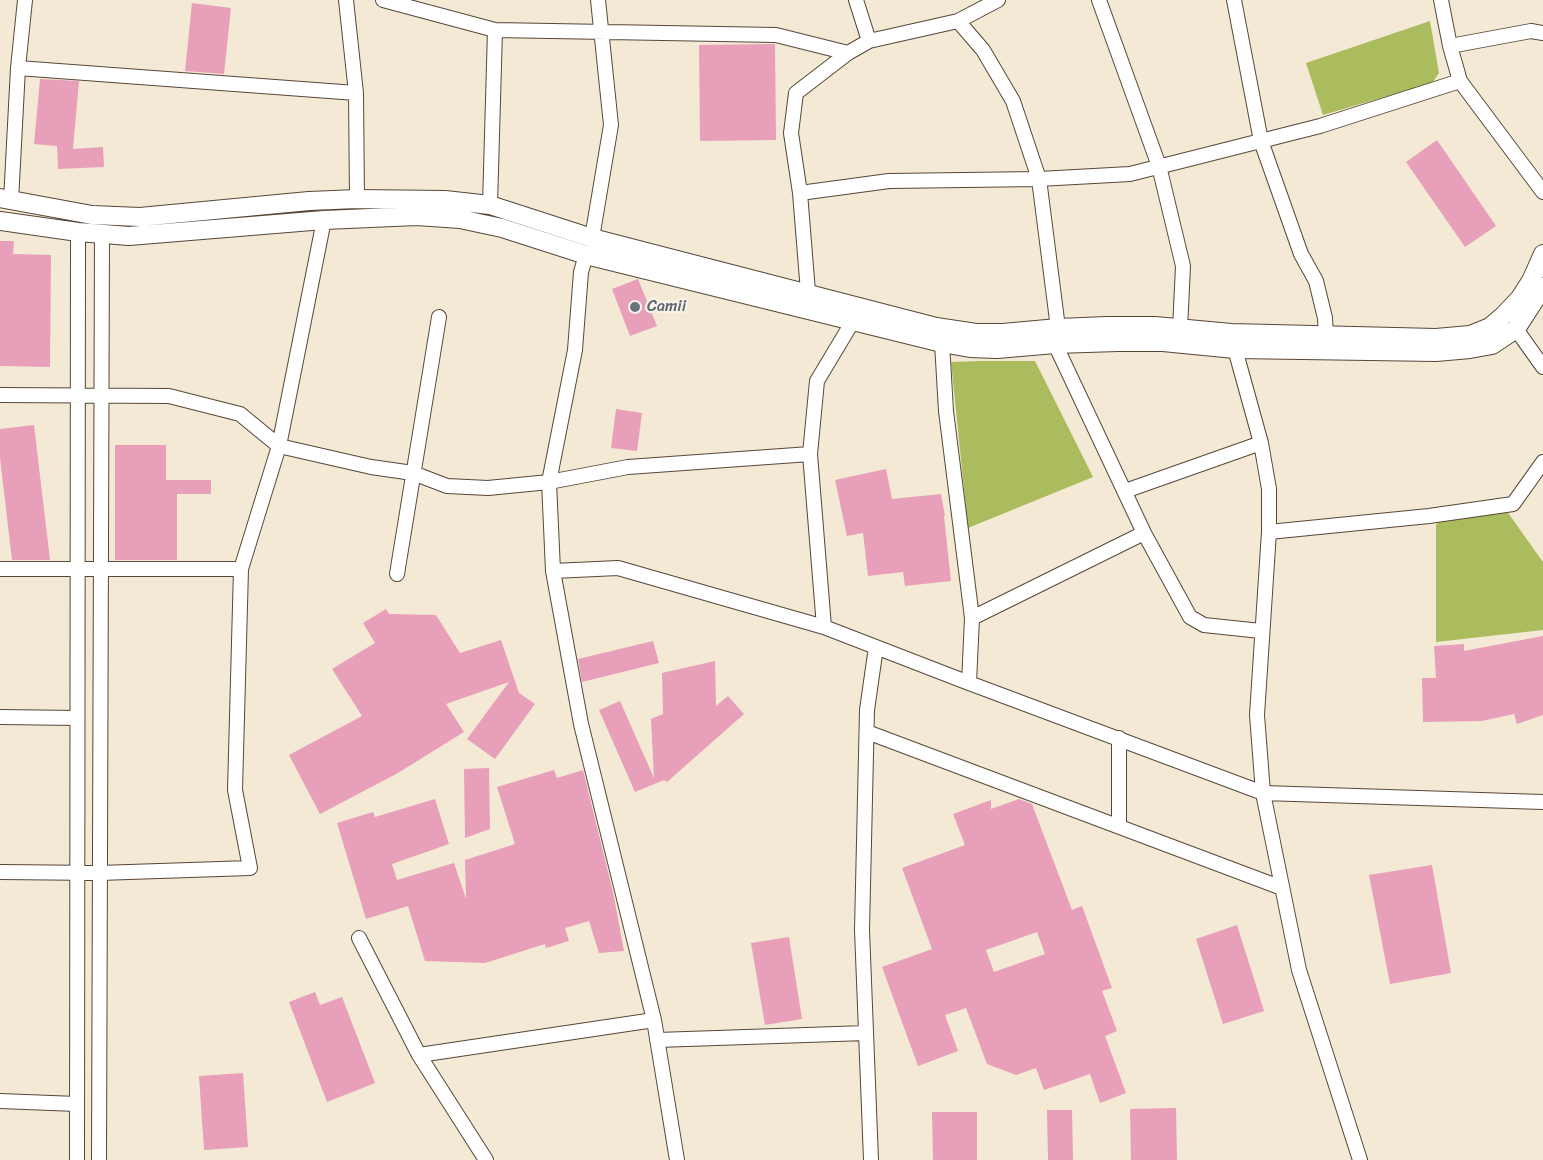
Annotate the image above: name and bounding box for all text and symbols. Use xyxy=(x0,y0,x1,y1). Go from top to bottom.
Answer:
place label: Camii xyxy=(647,297,686,317)
marker: Camii xyxy=(628,300,642,314)

